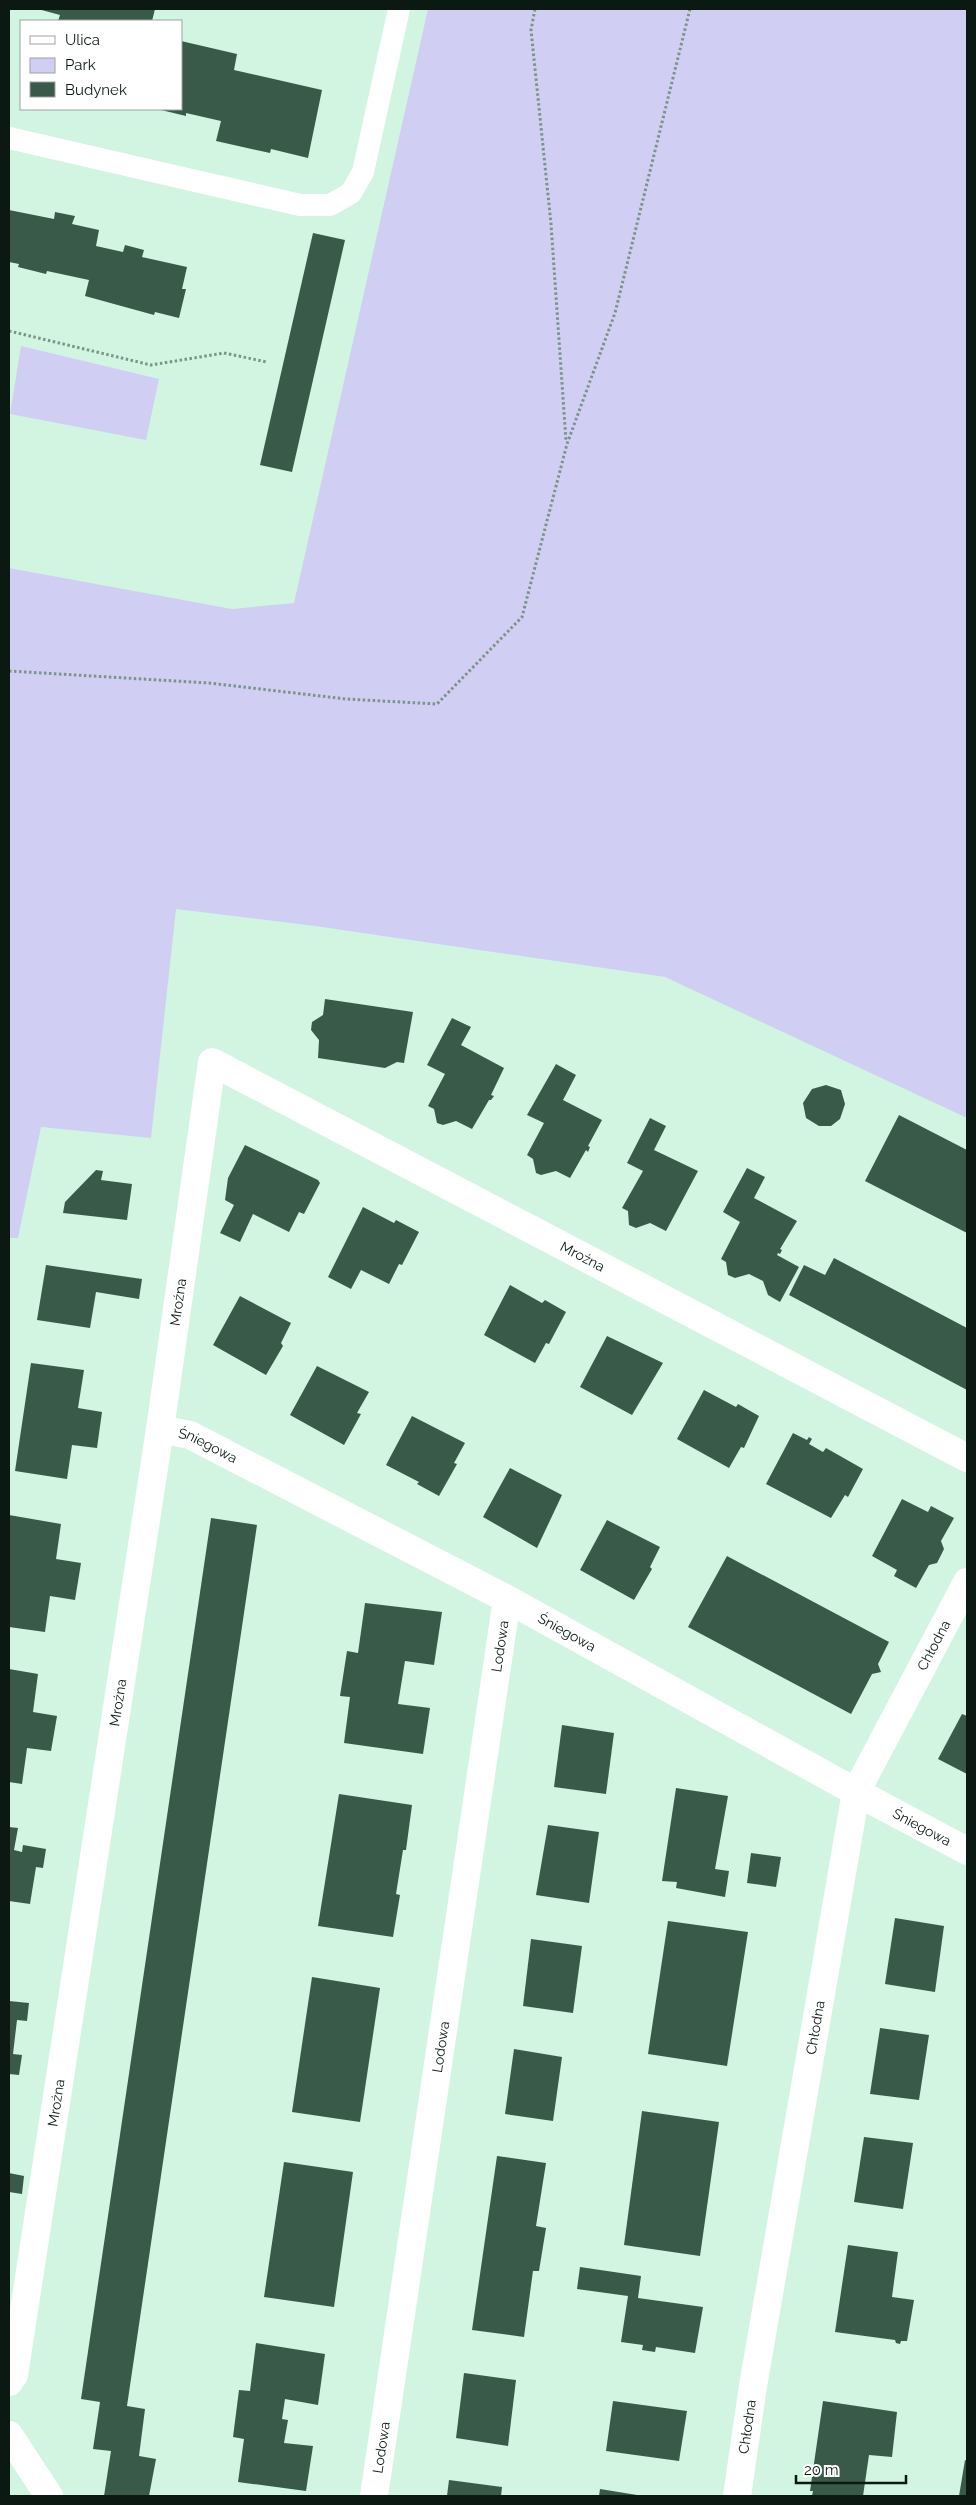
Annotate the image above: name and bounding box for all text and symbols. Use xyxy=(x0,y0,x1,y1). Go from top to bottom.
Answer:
legend xyxy=(20,20,182,110)
text: Ulica xyxy=(65,31,100,49)
text: Park xyxy=(65,56,96,74)
text: Budynek xyxy=(65,81,127,99)
street label: Mroźna xyxy=(558,1238,608,1275)
street label: Mroźna xyxy=(167,1277,189,1327)
street label: Śniegowa xyxy=(177,1424,240,1466)
street label: Śniegowa xyxy=(535,1609,599,1655)
street label: Chłodna xyxy=(914,1617,953,1673)
street label: Lodowa xyxy=(488,1619,512,1673)
street label: Mroźna xyxy=(106,1678,129,1727)
street label: Śniegowa xyxy=(890,1804,954,1849)
street label: Chłodna xyxy=(803,1999,828,2056)
street label: Lodowa xyxy=(429,2020,452,2074)
street label: Mroźna xyxy=(44,2078,68,2128)
street label: Chłodna xyxy=(735,2398,759,2455)
street label: Lodowa xyxy=(369,2421,393,2474)
scale bar xyxy=(796,2452,906,2484)
text: 20 m xyxy=(804,2461,839,2479)

